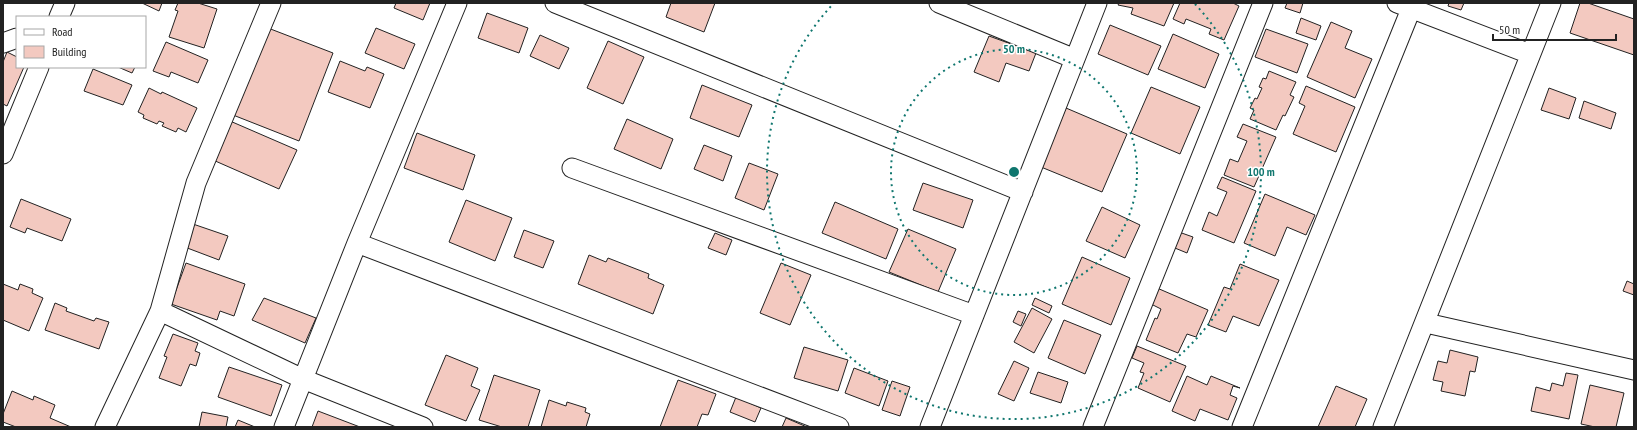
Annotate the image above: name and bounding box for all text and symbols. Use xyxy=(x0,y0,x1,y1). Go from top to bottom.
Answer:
legend xyxy=(16,16,146,68)
scale bar xyxy=(1493,16,1616,42)
text: 50 m xyxy=(1499,22,1520,37)
text: Road xyxy=(52,24,72,39)
text: 50 m xyxy=(1003,41,1025,56)
text: Building xyxy=(52,44,87,59)
text: 100 m xyxy=(1247,164,1275,179)
centre of rings xyxy=(1007,165,1021,179)

